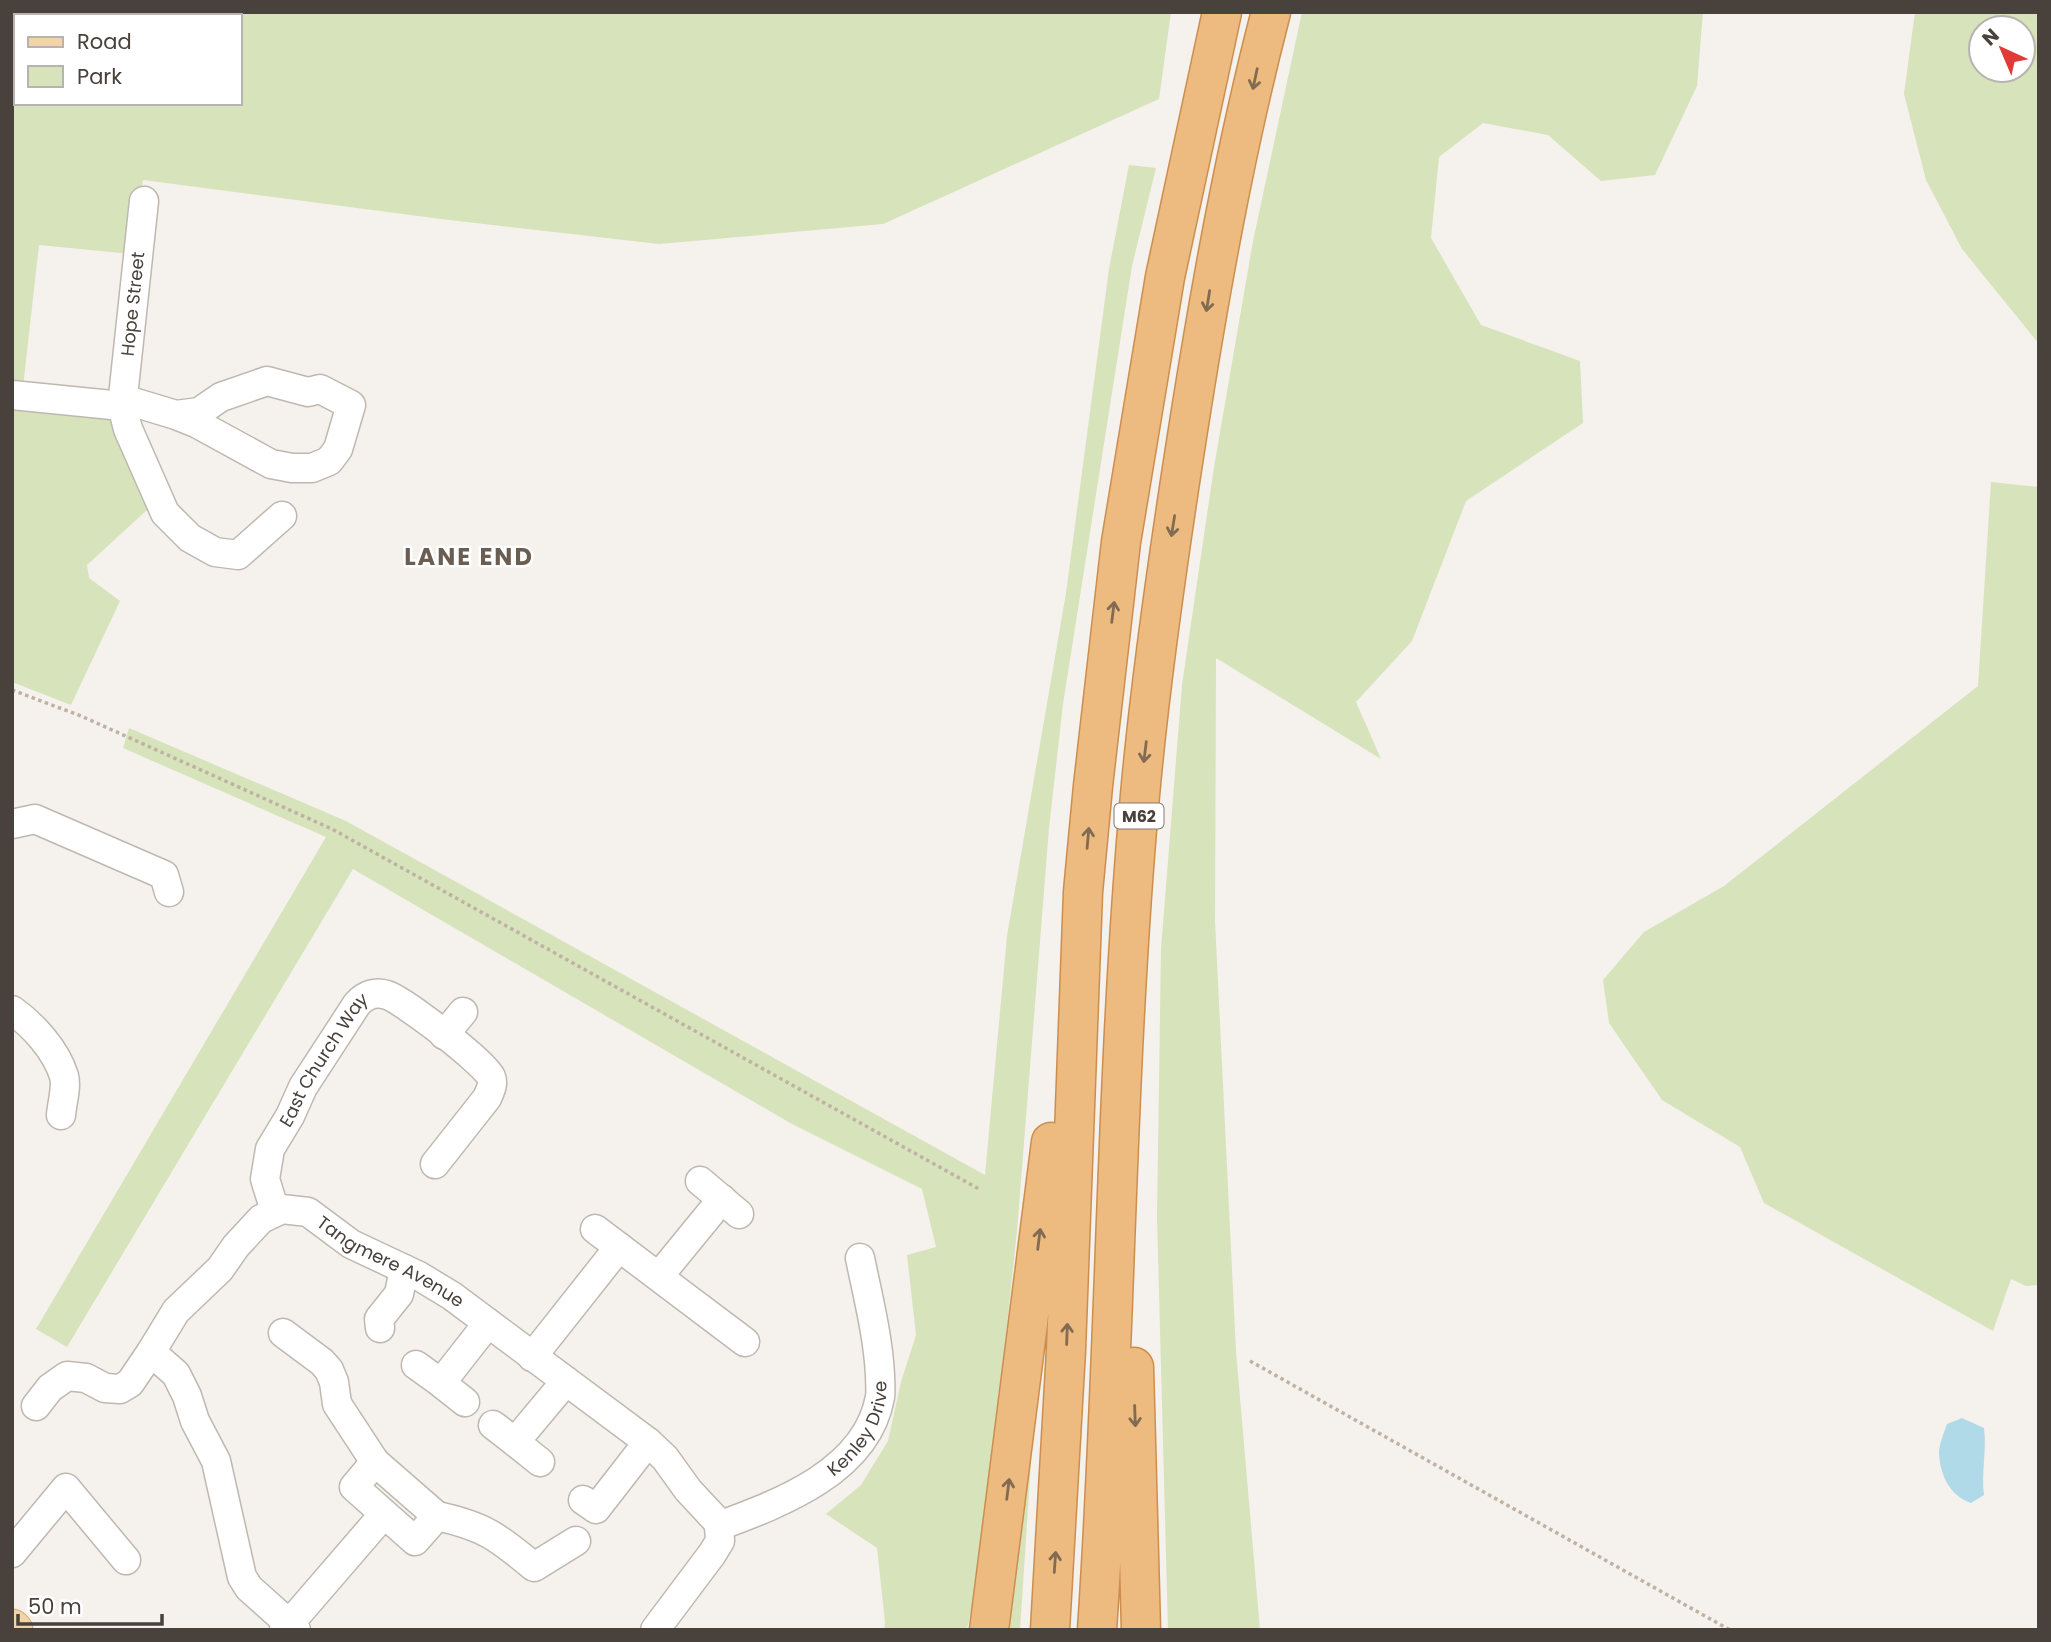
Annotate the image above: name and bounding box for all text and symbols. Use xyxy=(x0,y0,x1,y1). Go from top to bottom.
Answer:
legend xyxy=(14,14,242,105)
north arrow xyxy=(1967,14,2037,84)
text: N xyxy=(1976,22,2005,52)
text: Road xyxy=(77,27,132,56)
text: Park xyxy=(77,62,122,91)
one-way arrow xyxy=(1248,67,1262,90)
street label: Hope Street xyxy=(115,251,150,357)
one-way arrow xyxy=(1201,289,1214,312)
one-way arrow xyxy=(1166,514,1179,537)
district label: LANE END xyxy=(404,540,534,573)
one-way arrow xyxy=(1107,601,1120,624)
one-way arrow xyxy=(1139,740,1152,763)
road number: M62 xyxy=(1114,804,1164,828)
one-way arrow xyxy=(1082,827,1095,850)
street label: East Church Way xyxy=(273,986,373,1132)
street label: Tangmere Avenue xyxy=(312,1210,470,1313)
one-way arrow xyxy=(1033,1228,1046,1251)
one-way arrow xyxy=(1060,1323,1073,1346)
street label: Kenley Drive xyxy=(822,1380,893,1482)
one-way arrow xyxy=(1129,1404,1142,1427)
one-way arrow xyxy=(1001,1478,1014,1501)
one-way arrow xyxy=(1049,1551,1062,1573)
scale bar xyxy=(18,1582,161,1626)
text: 50 m xyxy=(28,1592,82,1621)

